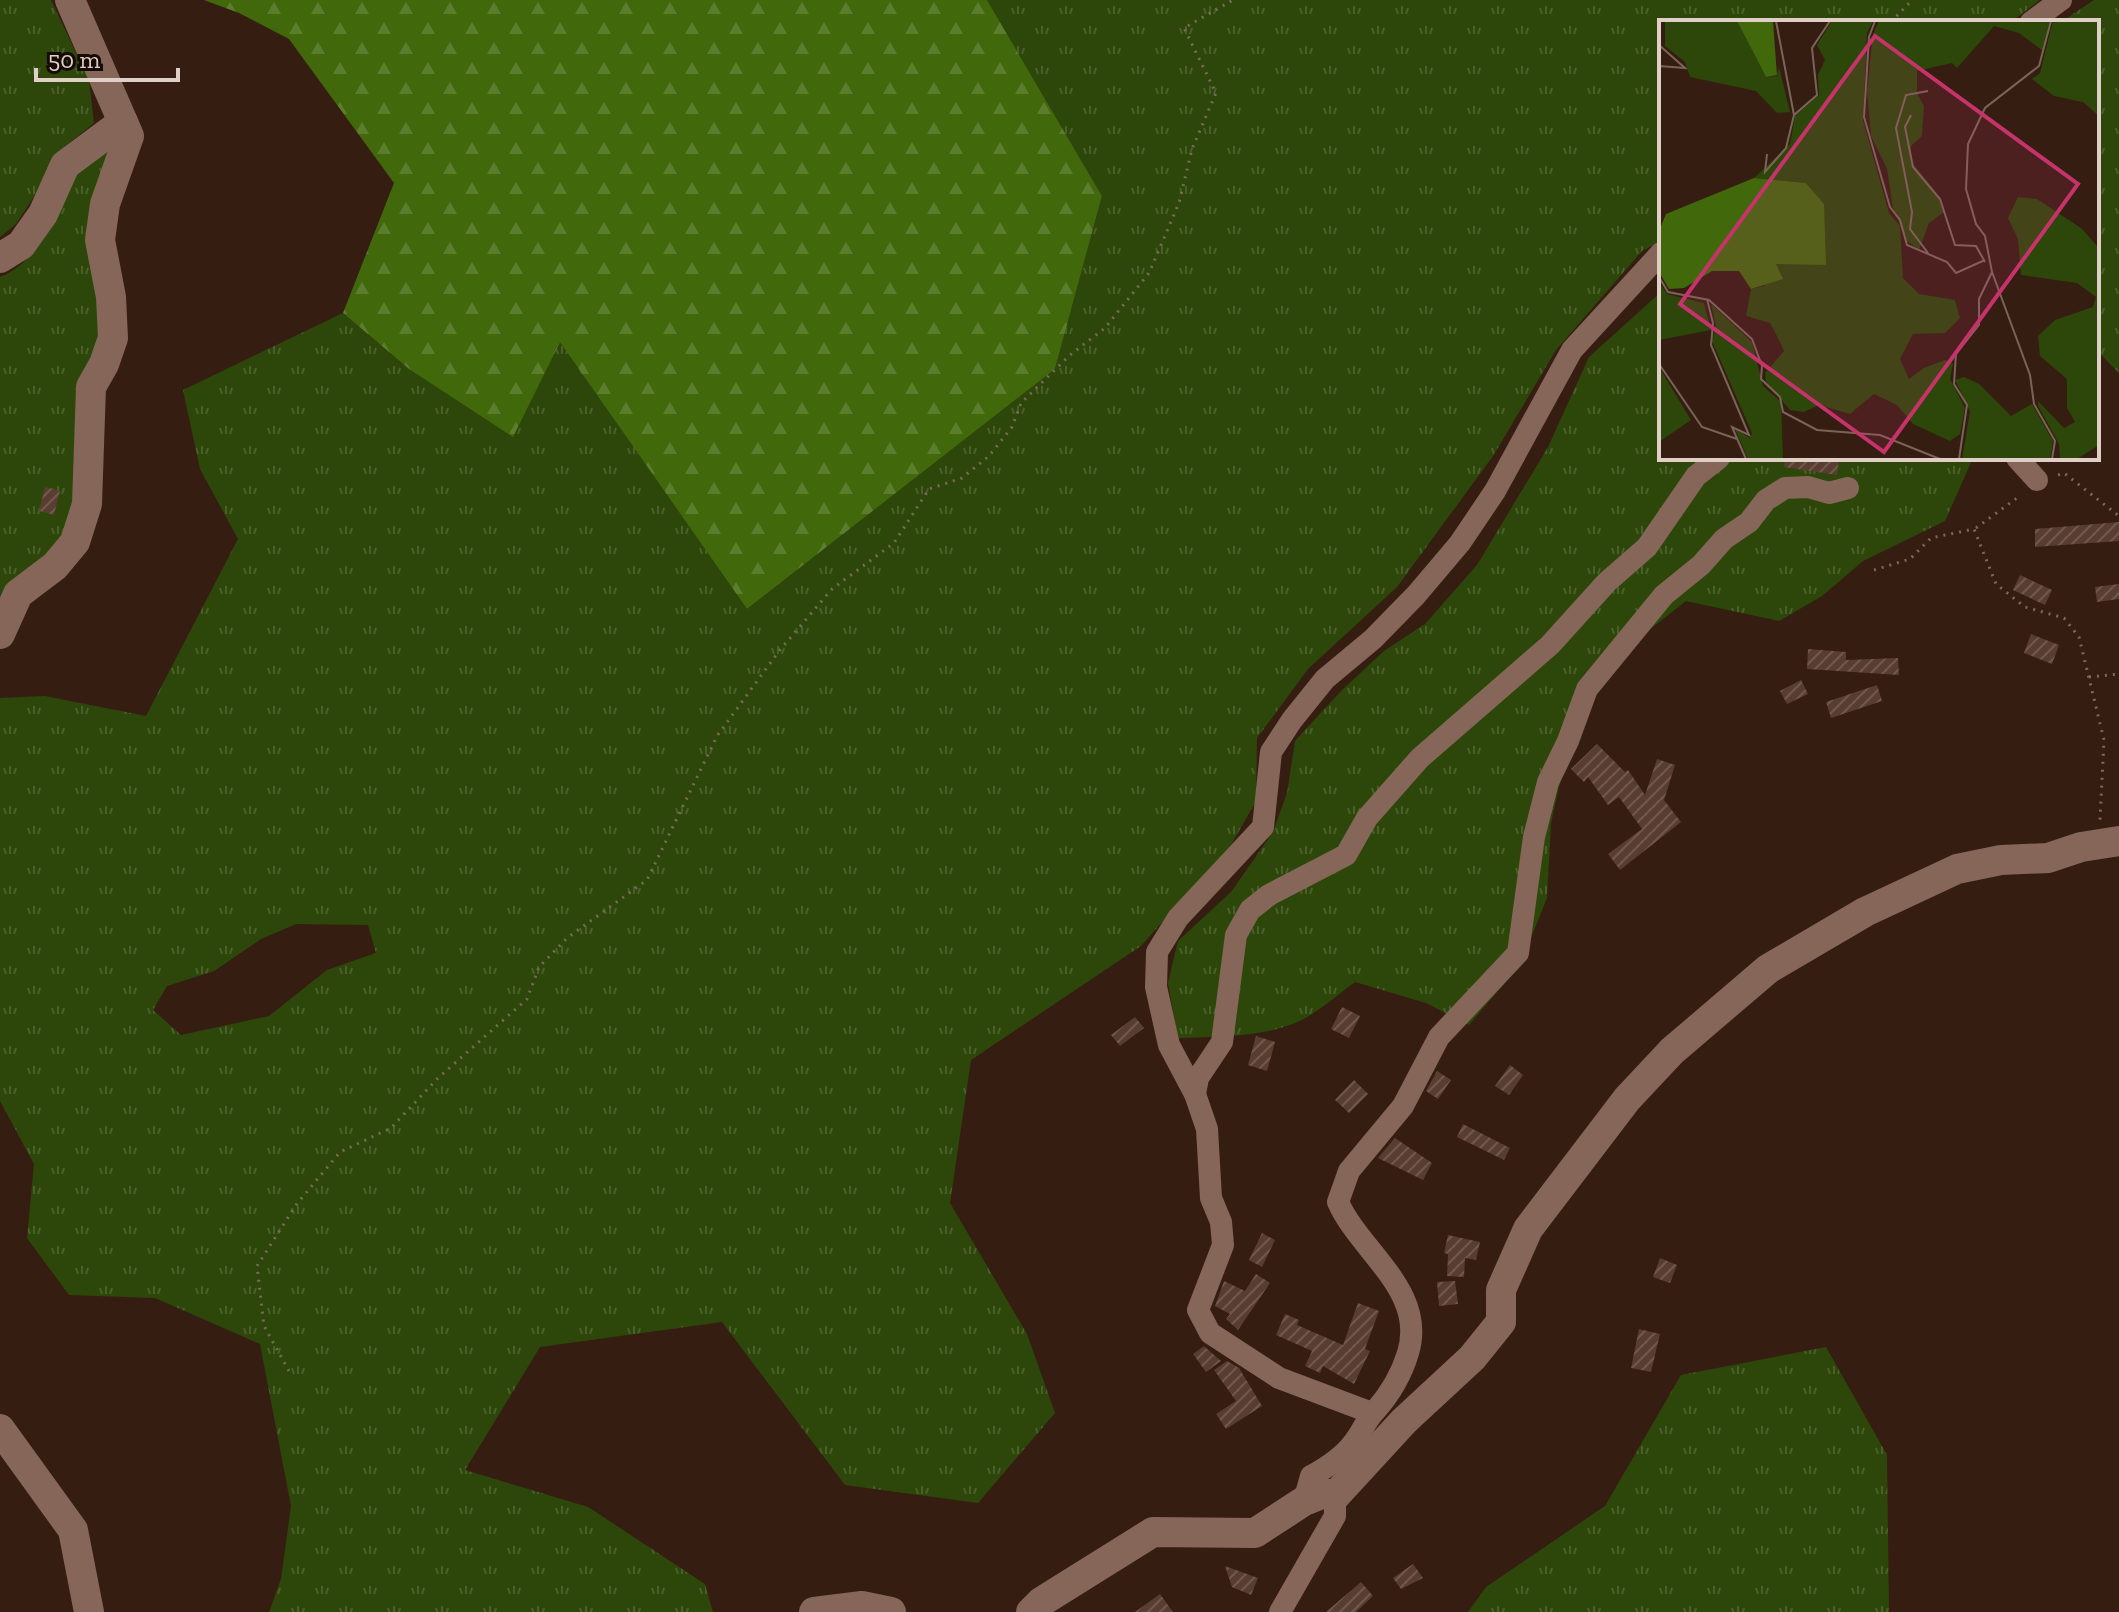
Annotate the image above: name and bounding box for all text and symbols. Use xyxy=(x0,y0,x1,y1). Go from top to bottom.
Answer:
inset map xyxy=(1659,20,2099,460)
scale bar xyxy=(36,32,178,82)
text: 50 m xyxy=(48,45,101,74)

